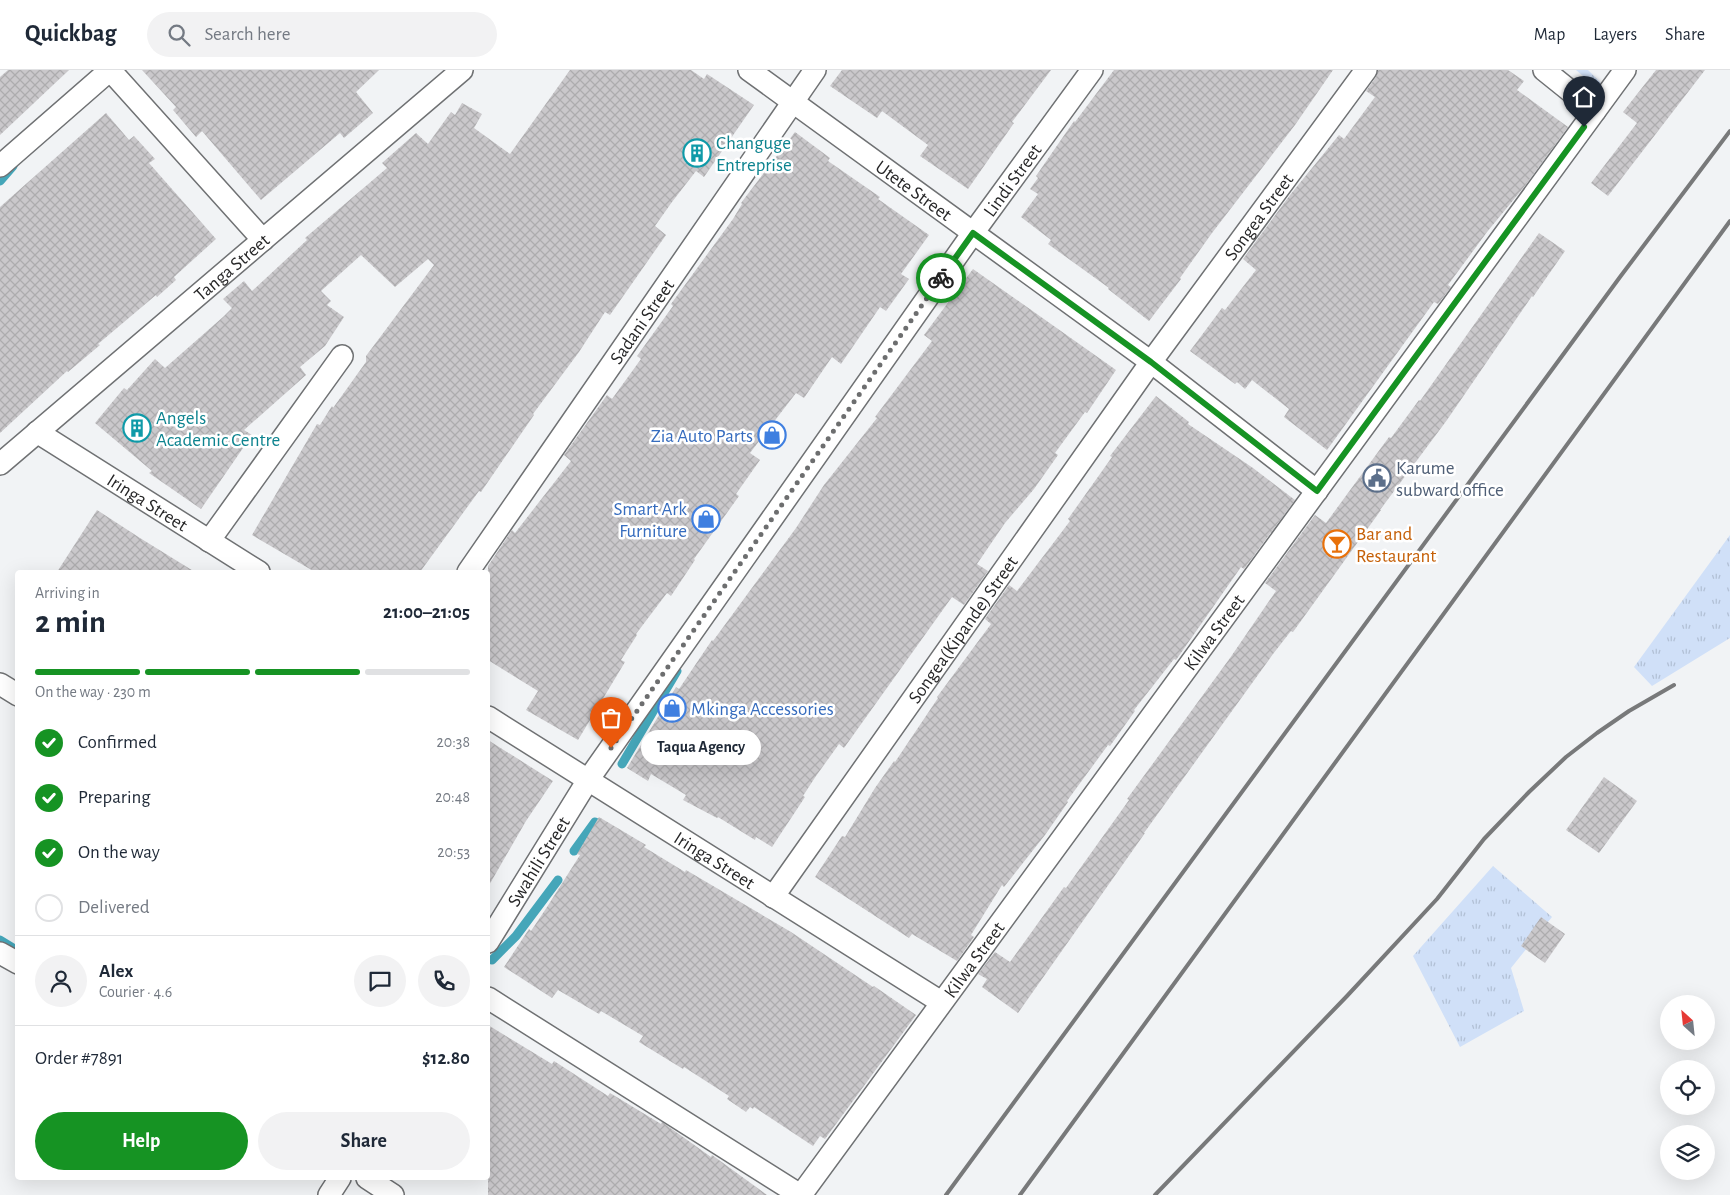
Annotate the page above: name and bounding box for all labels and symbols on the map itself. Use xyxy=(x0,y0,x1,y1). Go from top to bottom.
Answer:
pin xyxy=(1563,76,1605,127)
place label: Changuge Entreprise xyxy=(716,134,792,175)
building icon: Changuge Entreprise xyxy=(682,138,712,168)
street label: Lindi Street xyxy=(980,141,1046,221)
street label: Utete Street xyxy=(872,157,955,225)
street label: Songea Street xyxy=(1222,170,1297,264)
street label: Tanga Street xyxy=(191,231,274,305)
courier xyxy=(916,253,966,303)
street label: Sadani Street xyxy=(607,276,678,368)
place label: Angels Academic Centre xyxy=(156,409,280,450)
building icon: Angels Academic Centre xyxy=(122,413,152,443)
shop icon: Zia Auto Parts xyxy=(757,420,787,450)
place label: Zia Auto Parts xyxy=(651,427,753,446)
place label: Karume subward office xyxy=(1396,459,1504,500)
public building icon: Karume subward office xyxy=(1362,463,1392,493)
street label: Iringa Street xyxy=(103,471,191,535)
place label: Smart Ark Furniture xyxy=(613,500,687,541)
shop icon: Smart Ark Furniture xyxy=(691,504,721,534)
place label: Bar and Restaurant xyxy=(1356,525,1436,566)
bar icon: Bar and Restaurant xyxy=(1322,529,1352,559)
street label: Songea(Kipande) Street xyxy=(905,553,1022,707)
street label: Kilwa Street xyxy=(1181,591,1249,674)
shop icon: Mkinga Accessories xyxy=(657,693,687,723)
pin xyxy=(590,697,632,748)
place label: Mkinga Accessories xyxy=(691,700,834,719)
callout: Taqua Agency xyxy=(641,730,761,766)
street label: Swahili Street xyxy=(504,814,574,910)
street label: Iringa Street xyxy=(670,829,758,893)
street label: Kilwa Street xyxy=(941,919,1009,1002)
north arrow xyxy=(1660,995,1715,1050)

